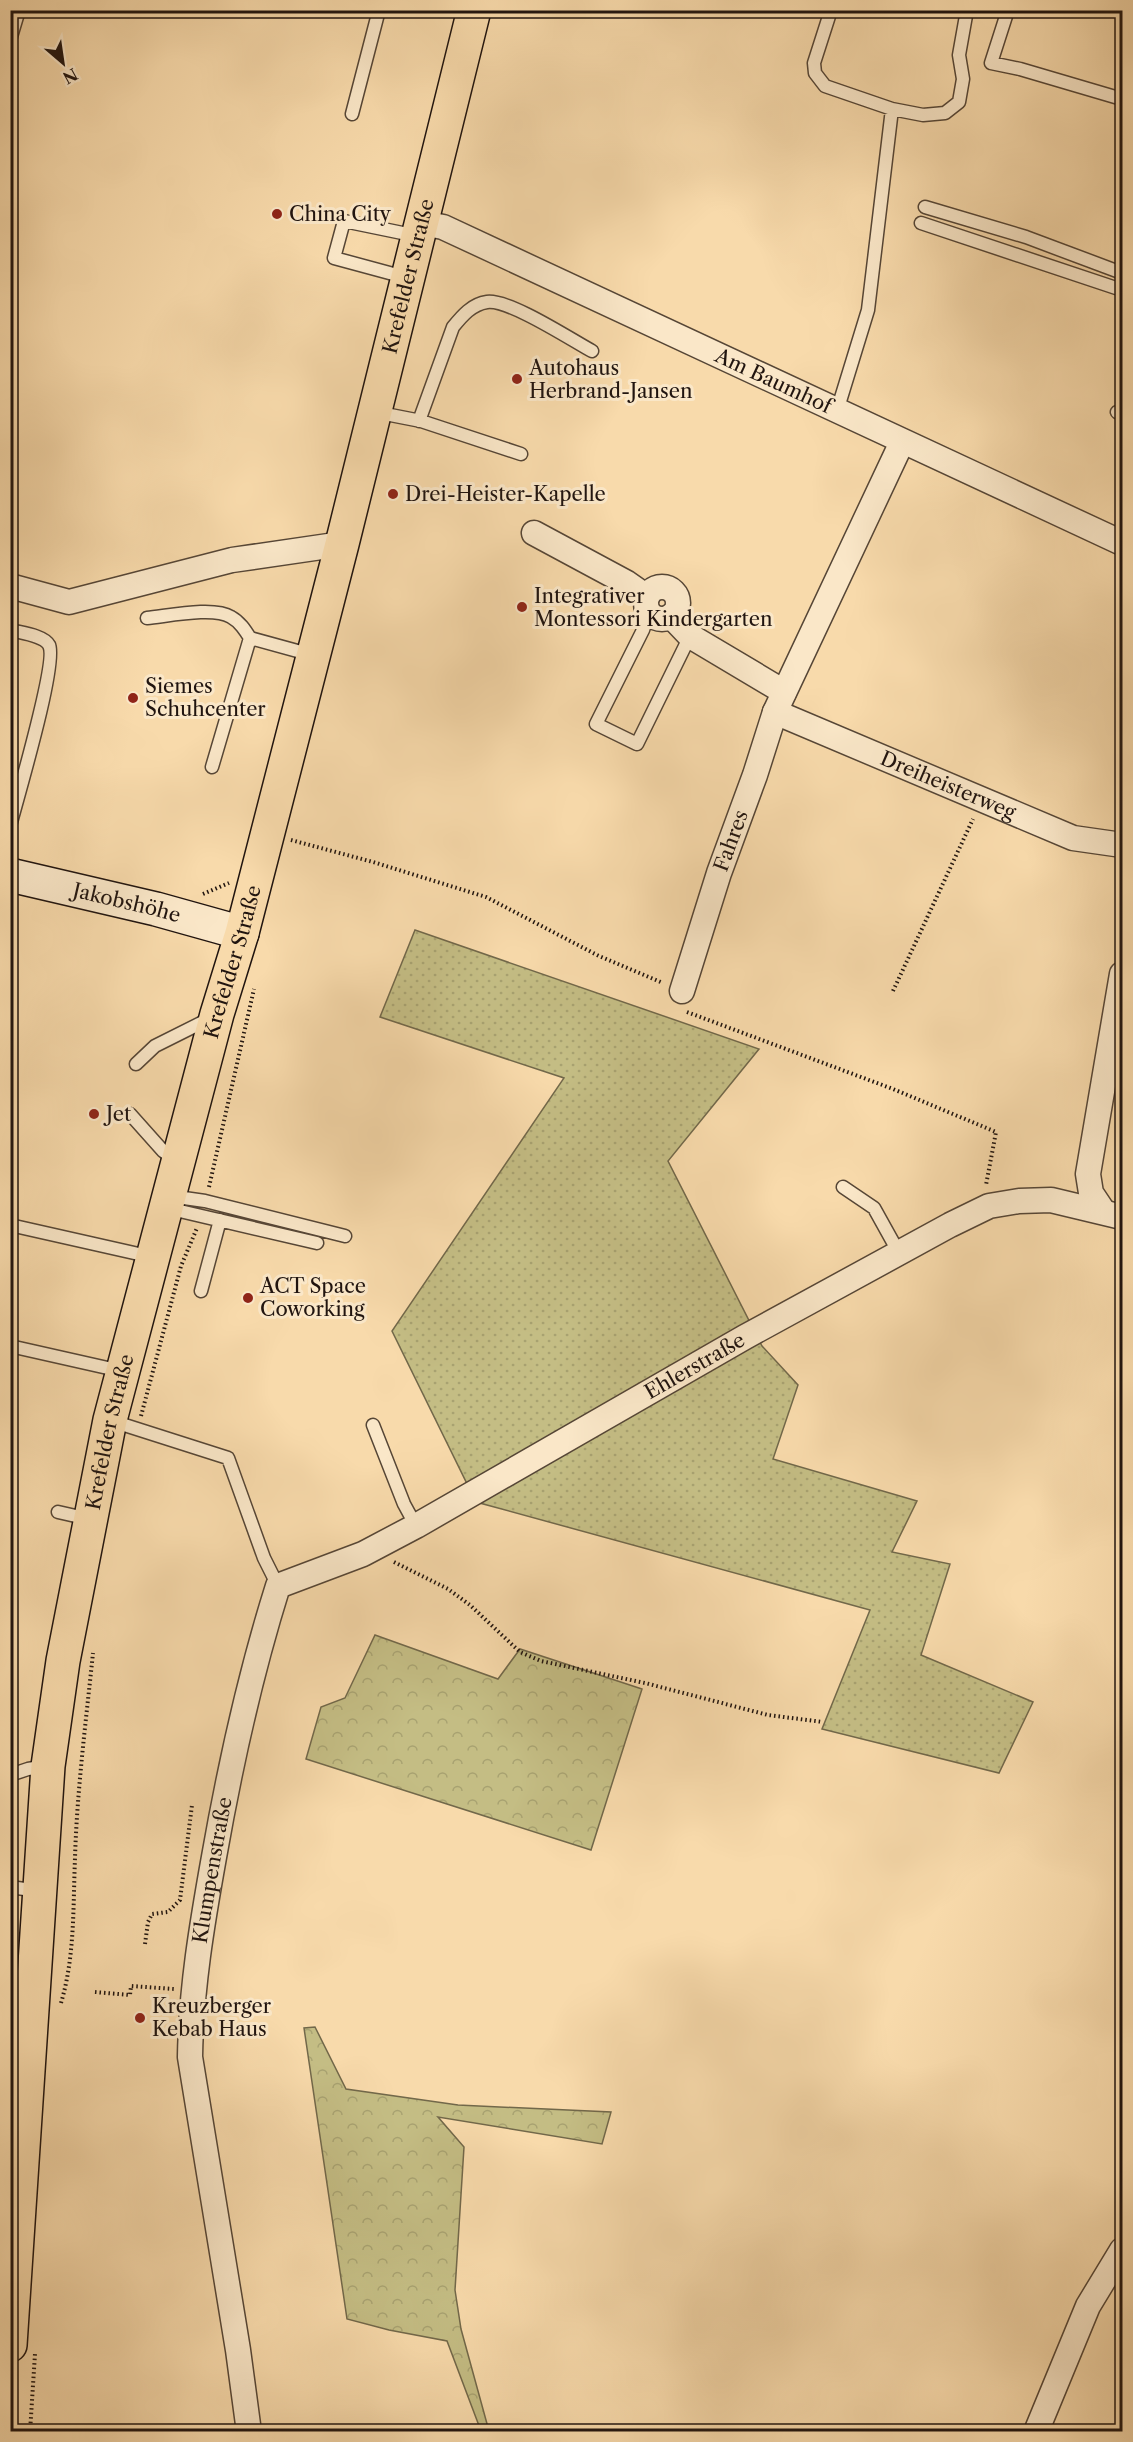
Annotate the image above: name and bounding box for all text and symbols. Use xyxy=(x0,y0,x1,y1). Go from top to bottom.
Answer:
north arrow xyxy=(33,33,93,93)
text: N xyxy=(59,64,81,88)
street label: Krefelder Straße xyxy=(377,196,439,356)
place label: China City xyxy=(289,202,392,226)
marker: China City xyxy=(270,207,284,221)
street label: Am Baumhof xyxy=(710,343,838,420)
place label: Autohaus Herbrand-Jansen xyxy=(528,356,693,403)
marker: Autohaus Herbrand-Jansen xyxy=(510,372,524,386)
place label: Drei-Heister-Kapelle xyxy=(405,482,606,506)
marker: Drei-Heister-Kapelle xyxy=(386,487,400,501)
place label: Integrativer Montessori Kindergarten xyxy=(534,584,773,631)
marker: Integrativer Montessori Kindergarten xyxy=(515,600,529,614)
place label: Siemes Schuhcenter xyxy=(145,674,266,721)
marker: Siemes Schuhcenter xyxy=(126,691,140,705)
street label: Dreiheisterweg xyxy=(877,746,1020,825)
street label: Fahres xyxy=(709,807,753,875)
street label: Jakobshöhe xyxy=(68,877,183,927)
street label: Krefelder Straße xyxy=(199,883,266,1041)
place label: Jet xyxy=(103,1102,131,1126)
marker: Jet xyxy=(87,1107,101,1121)
place label: ACT Space Coworking xyxy=(259,1274,366,1321)
marker: ACT Space Coworking xyxy=(241,1291,255,1305)
street label: Ehlerstraße xyxy=(640,1328,749,1404)
street label: Krefelder Straße xyxy=(81,1352,139,1512)
street label: Klumpenstraße xyxy=(188,1795,237,1945)
place label: Kreuzberger Kebab Haus xyxy=(152,1994,272,2041)
marker: Kreuzberger Kebab Haus xyxy=(133,2011,147,2025)

